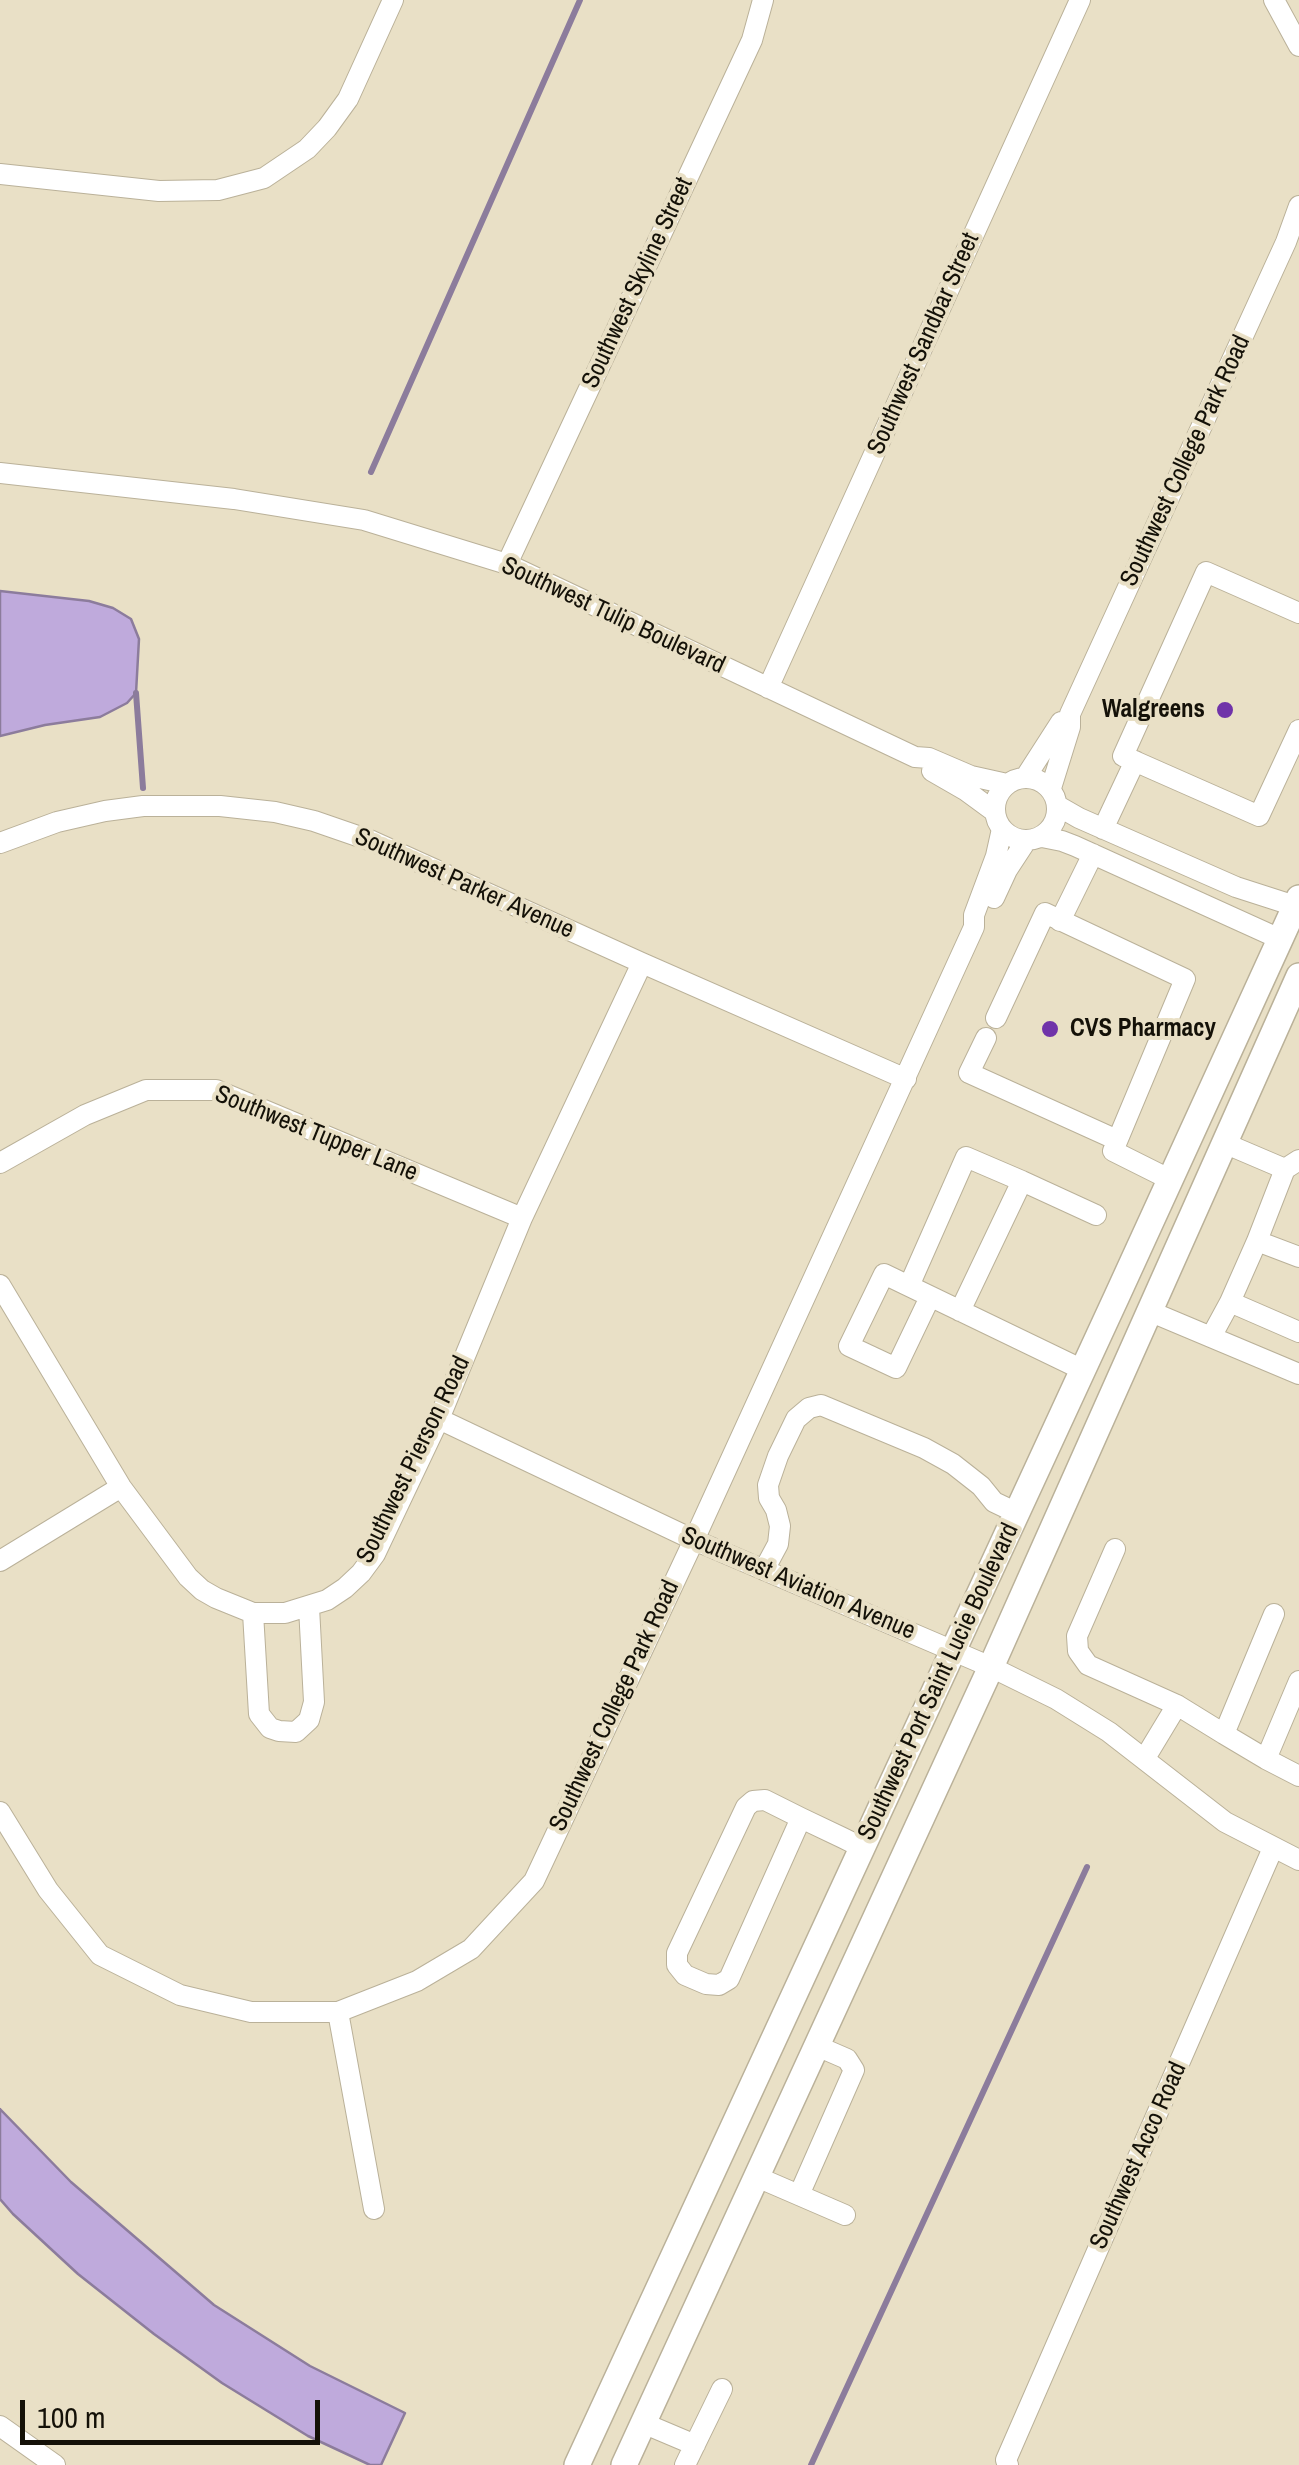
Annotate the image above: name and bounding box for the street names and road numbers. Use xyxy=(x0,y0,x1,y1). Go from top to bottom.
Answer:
street label: Southwest Skyline Street xyxy=(576,173,700,393)
street label: Southwest Sandbar Street xyxy=(862,229,986,459)
street label: Southwest College Park Road xyxy=(1115,331,1257,591)
street label: Southwest Tulip Boulevard xyxy=(496,551,730,681)
street label: Southwest Parker Avenue xyxy=(350,822,578,946)
street label: Southwest Tupper Lane xyxy=(210,1080,422,1188)
street label: Southwest Pierson Road xyxy=(351,1352,477,1568)
street label: Southwest Port Saint Lucie Boulevard xyxy=(852,1519,1026,1845)
street label: Southwest Aviation Avenue xyxy=(677,1521,919,1647)
street label: Southwest College Park Road xyxy=(544,1576,686,1836)
street label: Southwest Acco Road xyxy=(1084,2058,1194,2254)

